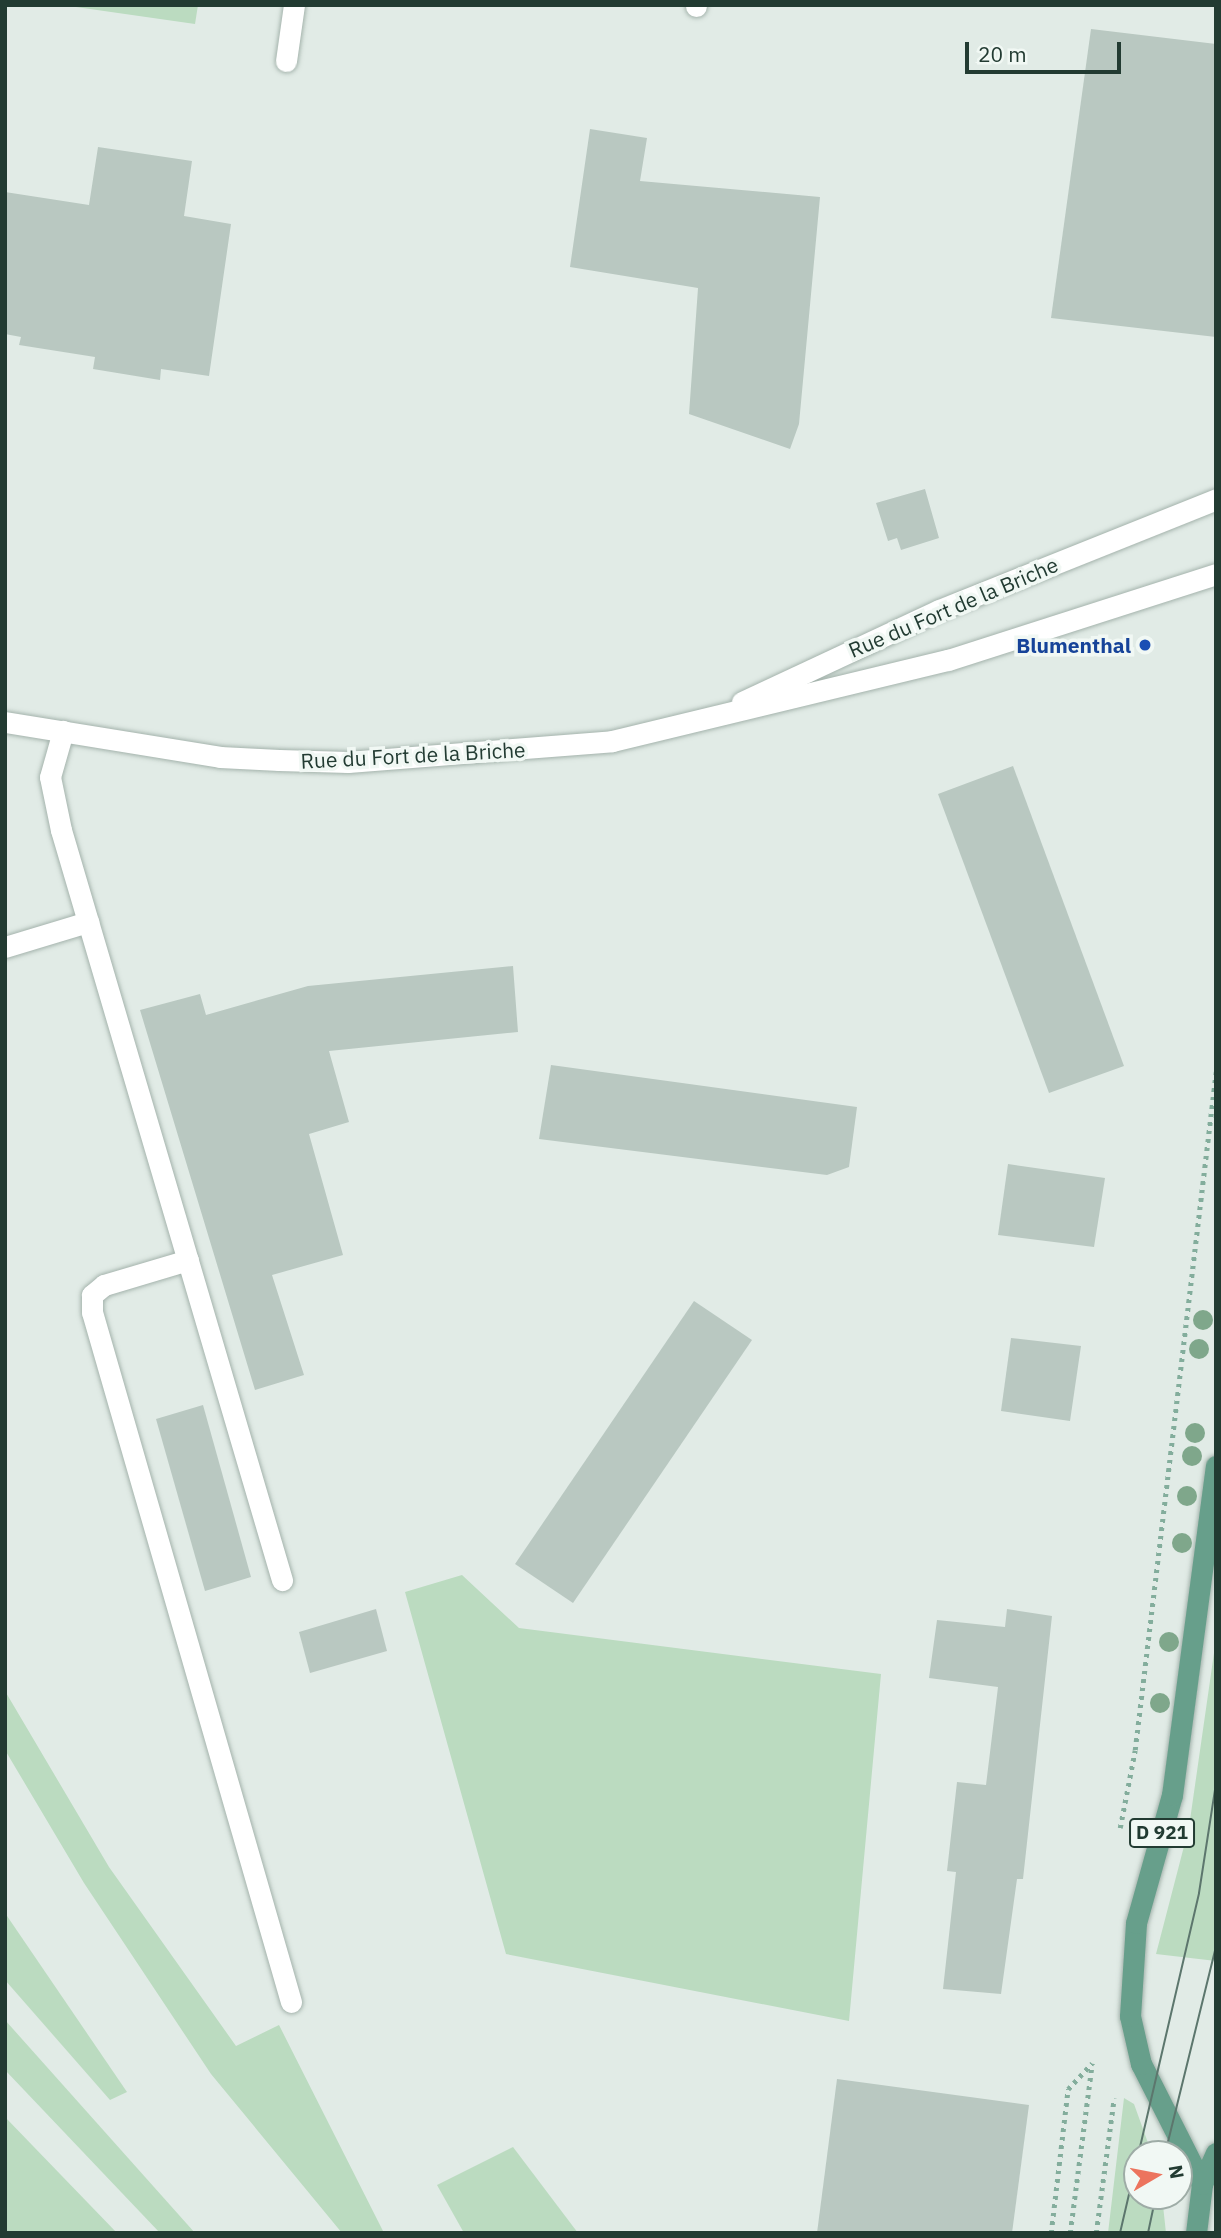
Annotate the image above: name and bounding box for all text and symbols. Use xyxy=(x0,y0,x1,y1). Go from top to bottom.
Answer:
scale bar xyxy=(969,28,1125,72)
text: 20 m xyxy=(978,40,1027,68)
street label: Rue du Fort de la Briche xyxy=(844,551,1062,663)
place label: Blumenthal xyxy=(1016,632,1131,658)
marker: Blumenthal xyxy=(1137,637,1153,653)
street label: Rue du Fort de la Briche xyxy=(300,737,526,773)
road number: D 921 xyxy=(1129,1817,1195,1848)
north arrow xyxy=(1123,2140,1193,2210)
text: N xyxy=(1164,2163,1190,2181)

